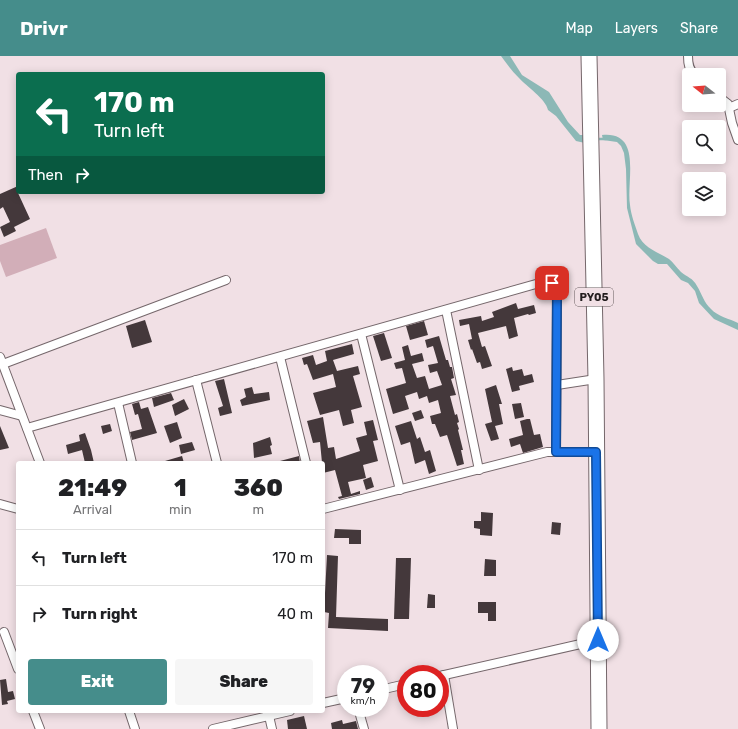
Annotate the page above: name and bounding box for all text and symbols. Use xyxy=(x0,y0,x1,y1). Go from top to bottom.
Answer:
text: Drivr xyxy=(20,17,68,40)
text: Map xyxy=(566,20,593,37)
text: Layers xyxy=(615,20,658,37)
text: Share xyxy=(680,20,718,37)
north arrow xyxy=(682,68,726,112)
map controls xyxy=(682,68,726,216)
text: 170 m xyxy=(94,86,175,119)
icon: left xyxy=(28,88,80,140)
text: Turn left xyxy=(94,120,164,142)
button: search xyxy=(682,120,726,164)
icon: right xyxy=(71,164,93,186)
text: Then xyxy=(28,166,63,184)
button: layers xyxy=(682,172,726,216)
pin xyxy=(535,266,569,300)
icon: arrive xyxy=(541,272,563,294)
road number: PY05 xyxy=(575,288,613,306)
text: 21:49 xyxy=(58,474,127,502)
text: 1 xyxy=(174,474,187,502)
text: 360 xyxy=(234,474,283,502)
text: Arrival xyxy=(73,502,112,517)
text: min xyxy=(169,502,192,517)
text: m xyxy=(253,502,264,517)
icon: left xyxy=(28,547,50,569)
text: Turn left xyxy=(62,549,127,567)
text: 170 m xyxy=(272,549,313,567)
icon: right xyxy=(28,603,50,625)
text: Turn right xyxy=(62,605,137,623)
text: 40 m xyxy=(277,605,313,623)
position arrow xyxy=(577,619,619,661)
button: Exit xyxy=(28,659,167,705)
button: Share xyxy=(175,659,313,705)
speed limit sign: 80 xyxy=(397,665,449,717)
text: 79 xyxy=(351,674,375,698)
text: km/h xyxy=(351,695,375,707)

